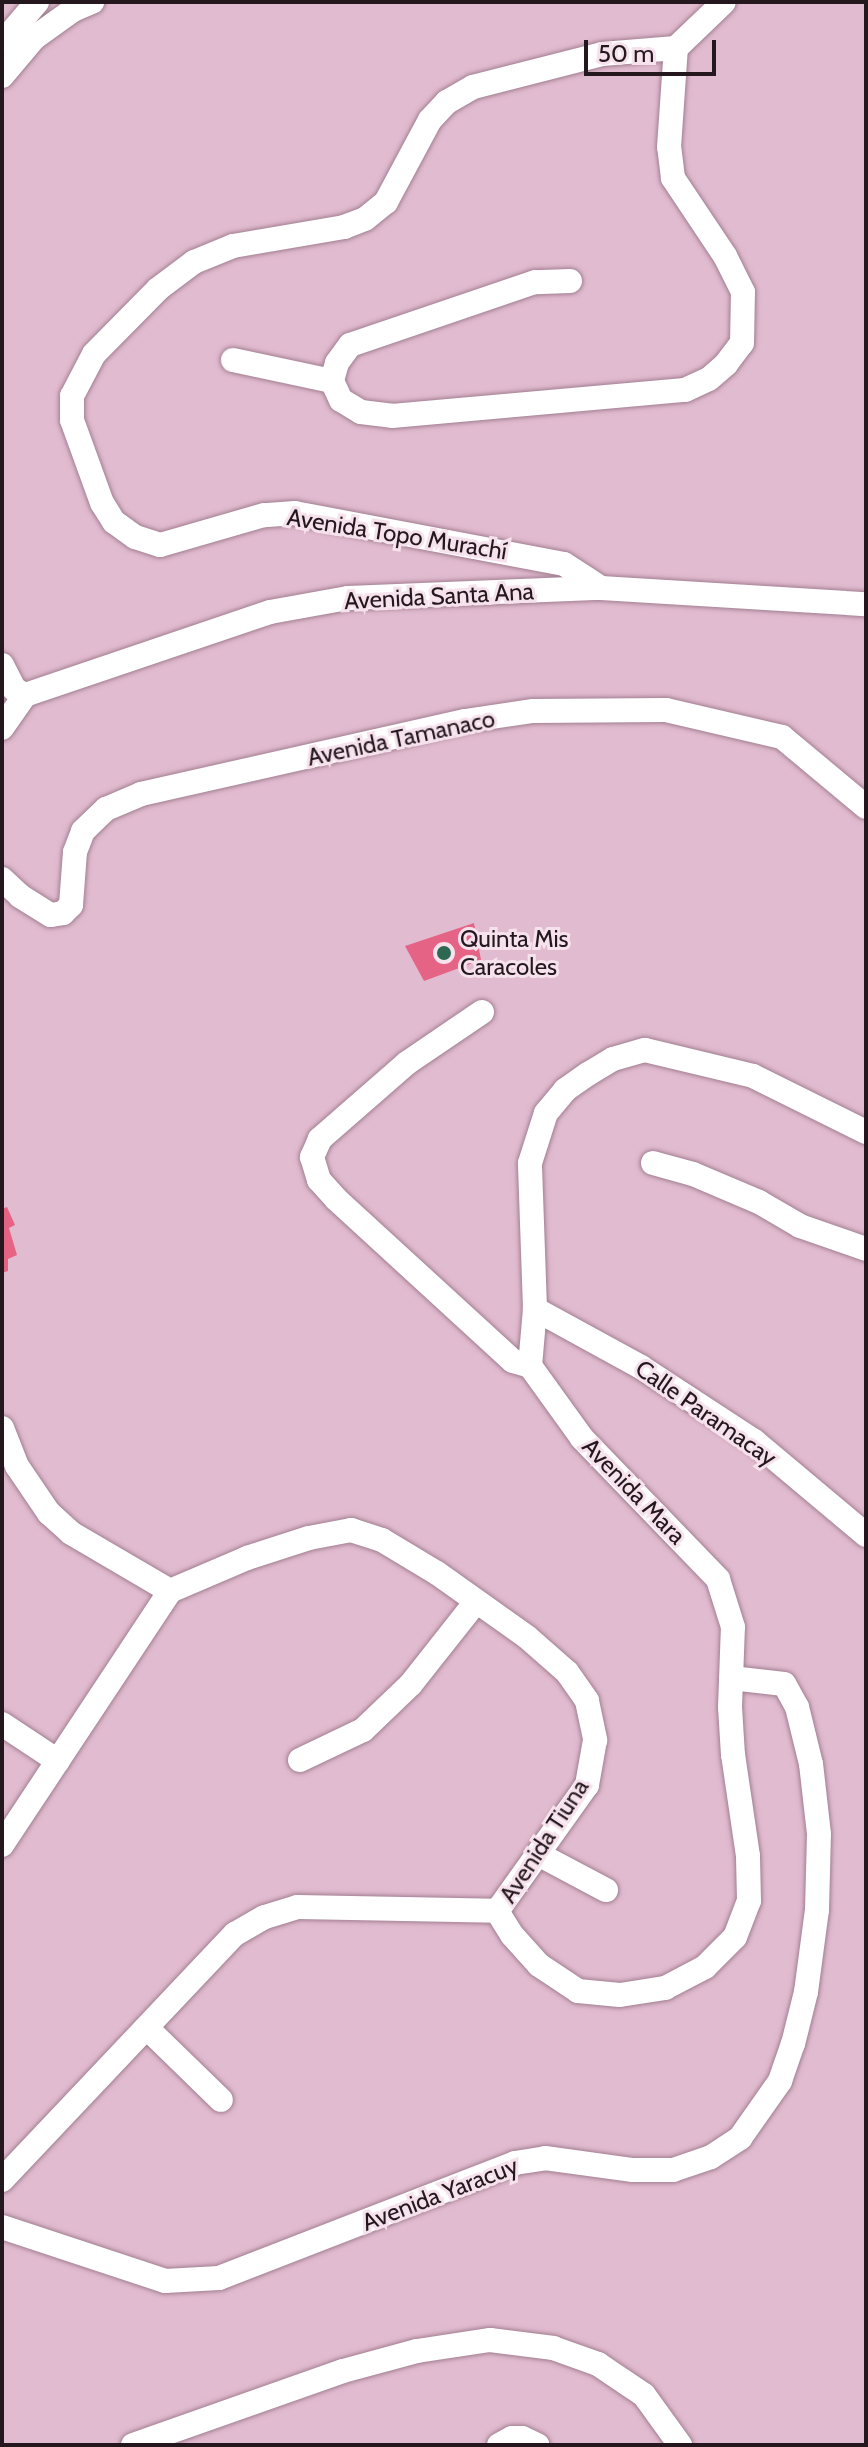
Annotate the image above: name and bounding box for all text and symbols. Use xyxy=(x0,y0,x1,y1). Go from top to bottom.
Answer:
scale bar xyxy=(588,24,720,74)
text: 50 m xyxy=(598,39,654,68)
street label: Avenida Topo Murachí xyxy=(285,502,509,566)
street label: Avenida Santa Ana xyxy=(343,577,535,615)
street label: Avenida Tamanaco xyxy=(305,704,497,772)
place label: Quinta Mis Caracoles xyxy=(460,925,569,981)
marker: Quinta Mis Caracoles xyxy=(435,944,453,962)
street label: Calle Paramacay xyxy=(630,1354,782,1472)
street label: Avenida Mara xyxy=(576,1432,692,1550)
street label: Avenida Tiuna xyxy=(493,1774,595,1908)
street label: Avenida Yaracuy xyxy=(358,2151,522,2237)

